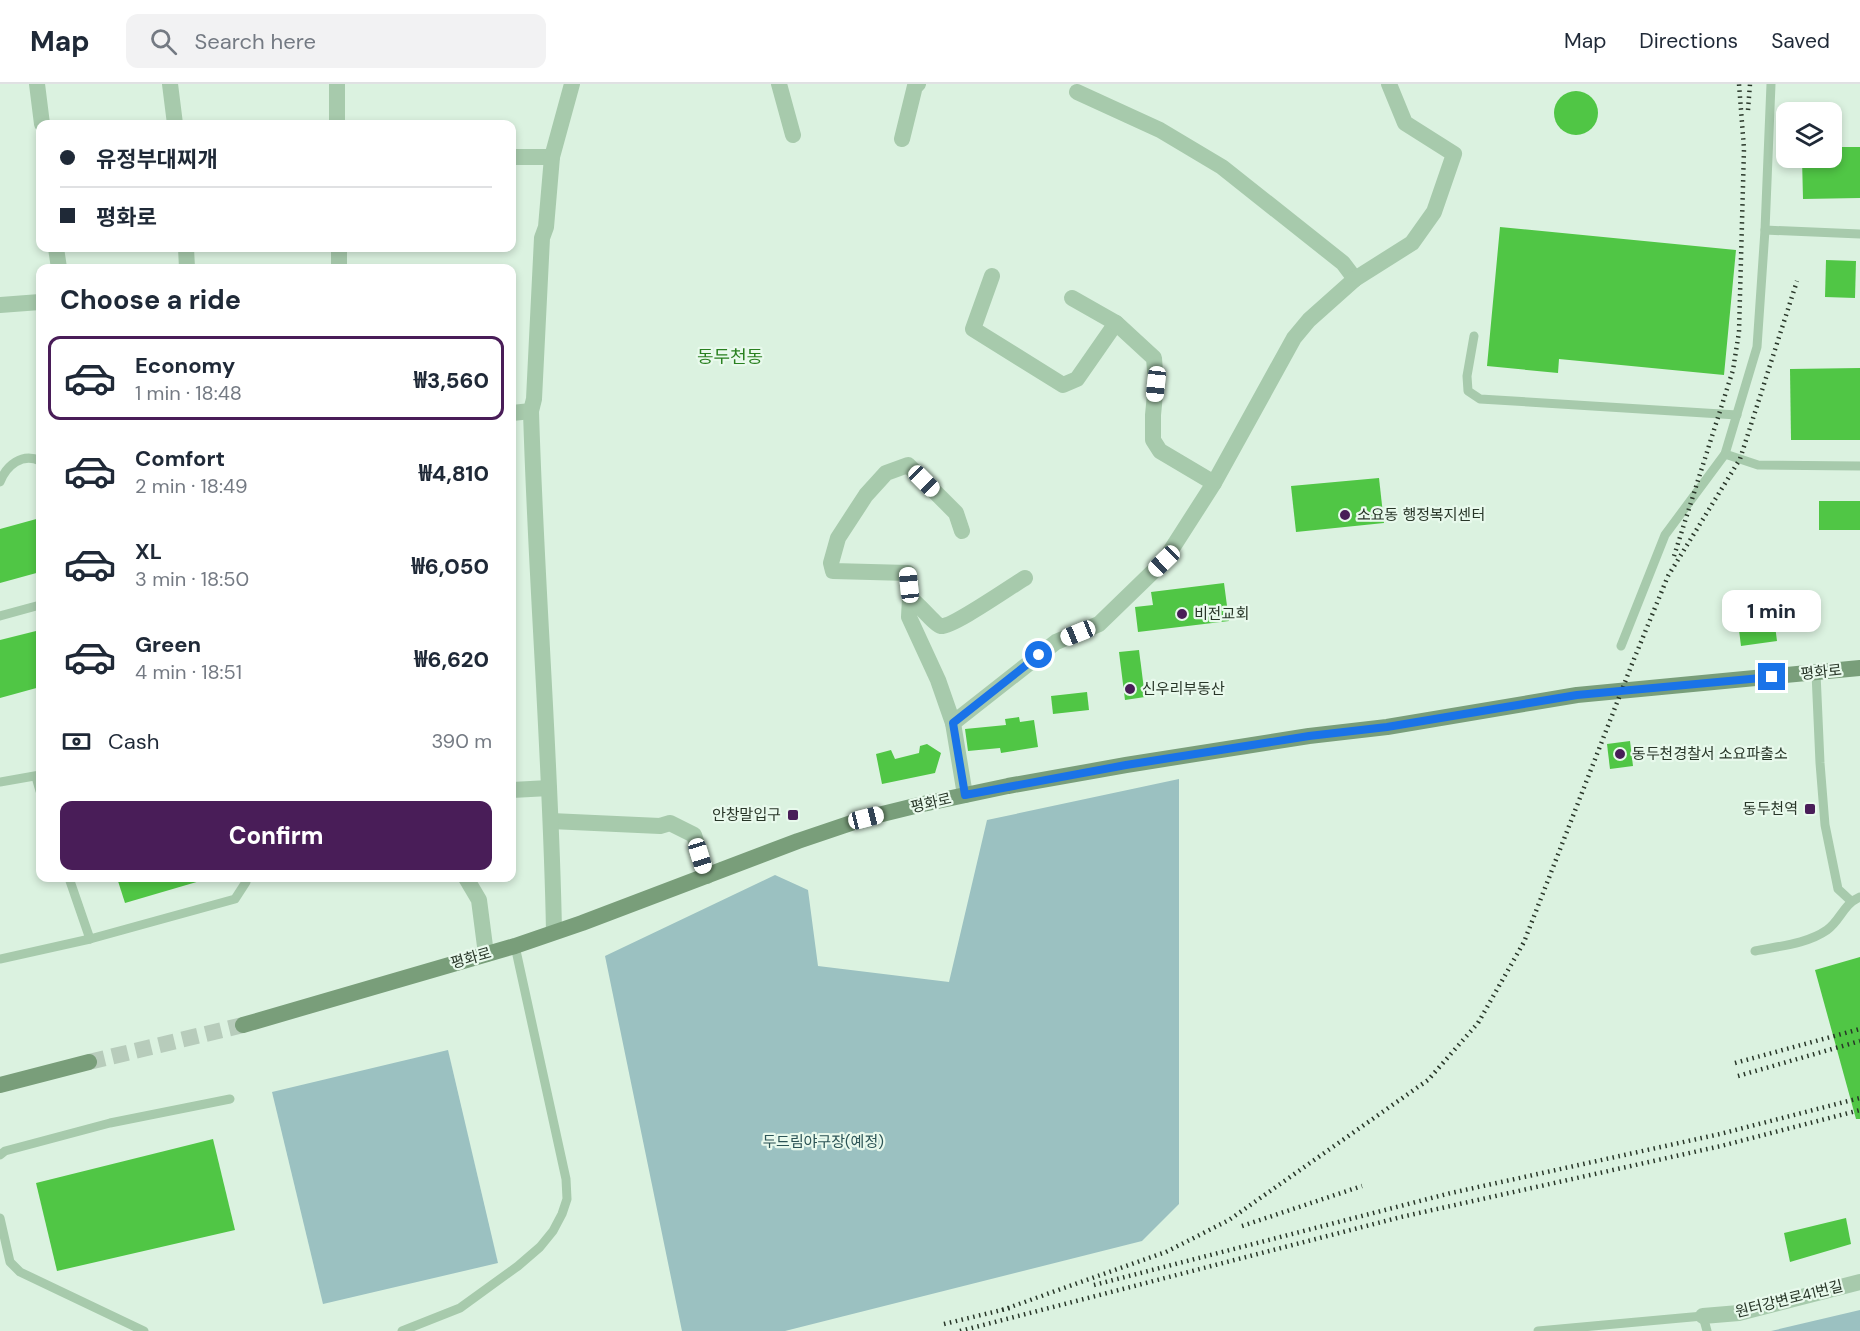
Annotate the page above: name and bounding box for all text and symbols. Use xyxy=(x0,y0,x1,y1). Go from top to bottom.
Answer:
search box xyxy=(126,14,546,68)
text: Map xyxy=(30,23,90,60)
icon: search xyxy=(147,25,180,58)
text: Search here xyxy=(195,27,316,56)
text: Map xyxy=(1564,27,1606,55)
text: Directions xyxy=(1639,27,1738,55)
text: Saved xyxy=(1771,27,1830,55)
map controls xyxy=(1776,102,1842,168)
button: layers xyxy=(1776,102,1842,168)
text: 유정부대찌개 xyxy=(96,145,217,174)
text: 평화로 xyxy=(96,203,157,232)
text: Choose a ride xyxy=(60,282,241,317)
district label: 동두천동 xyxy=(697,345,763,369)
icon: car xyxy=(63,351,117,405)
text: Economy xyxy=(135,351,235,380)
car xyxy=(1145,365,1167,403)
text: ₩3,560 xyxy=(414,366,489,395)
text: 1 min · 18:48 xyxy=(135,380,242,406)
icon: car xyxy=(63,444,117,498)
text: Comfort xyxy=(135,444,225,473)
text: ₩4,810 xyxy=(419,459,489,488)
car xyxy=(905,462,943,500)
text: 2 min · 18:49 xyxy=(135,473,248,499)
place label: 소요동 행정복지센터 xyxy=(1357,505,1485,525)
marker: 소요동 행정복지센터 xyxy=(1338,508,1352,522)
icon: car xyxy=(63,537,117,591)
text: XL xyxy=(135,537,162,566)
car xyxy=(1145,542,1183,580)
text: ₩6,050 xyxy=(412,552,489,581)
text: 3 min · 18:50 xyxy=(135,566,249,592)
car xyxy=(898,566,920,604)
callout: 1 min xyxy=(1722,590,1822,632)
text: 1 min xyxy=(1747,598,1796,624)
place label: 비전교회 xyxy=(1194,604,1249,624)
marker: 비전교회 xyxy=(1175,607,1189,621)
car xyxy=(1058,618,1098,648)
icon: car xyxy=(63,630,117,684)
text: Green xyxy=(135,630,201,659)
route start xyxy=(1025,641,1052,668)
text: ₩6,620 xyxy=(414,645,489,674)
text: 4 min · 18:51 xyxy=(135,659,242,685)
street label: 평화로 xyxy=(1799,660,1843,684)
route end xyxy=(1758,663,1785,690)
place label: 신우리부동산 xyxy=(1142,679,1225,699)
marker: 신우리부동산 xyxy=(1123,682,1137,696)
icon: cash xyxy=(60,725,93,758)
text: Cash xyxy=(108,727,159,756)
text: 390 m xyxy=(431,728,492,754)
place label: 동두천경찰서 소요파출소 xyxy=(1632,744,1788,764)
marker: 동두천경찰서 소요파출소 xyxy=(1613,747,1627,761)
street label: 평화로 xyxy=(909,789,953,817)
place label: 동두천역 xyxy=(1743,799,1798,819)
button: Confirm xyxy=(60,801,492,870)
marker: 동두천역 xyxy=(1803,802,1817,816)
place label: 안창말입구 xyxy=(712,805,781,825)
car xyxy=(846,805,886,831)
marker: 안창말입구 xyxy=(786,808,800,822)
car xyxy=(686,836,714,876)
street label: 평화로 xyxy=(448,943,494,973)
park label: 두드림야구장(예정) xyxy=(762,1132,884,1152)
street label: 원터강변로41번길 xyxy=(1733,1276,1845,1322)

